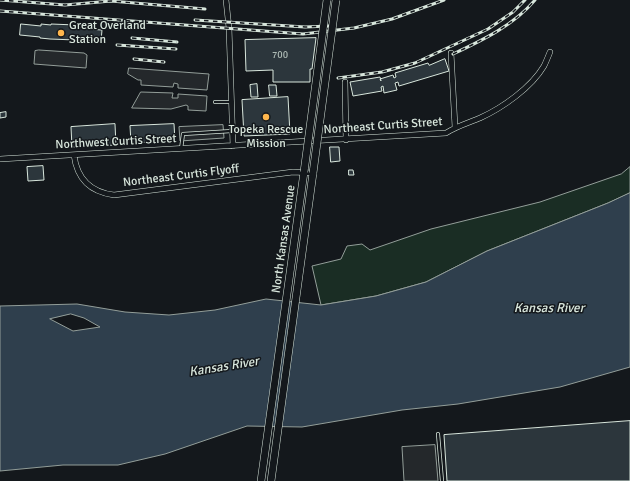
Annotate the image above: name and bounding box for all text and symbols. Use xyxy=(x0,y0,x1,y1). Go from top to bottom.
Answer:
place label: Great Overland Station xyxy=(69,19,146,47)
marker: Great Overland Station xyxy=(56,28,66,38)
house number: 700 xyxy=(272,49,288,61)
marker: Topeka Rescue Mission xyxy=(261,112,271,122)
street label: Northeast Curtis Street xyxy=(323,115,443,137)
place label: Topeka Rescue Mission xyxy=(229,123,303,151)
street label: Northwest Curtis Street xyxy=(55,132,177,152)
street label: Northeast Curtis Flyoff xyxy=(122,162,240,190)
street label: North Kansas Avenue xyxy=(269,184,299,294)
water label: Kansas River xyxy=(514,301,584,317)
water label: Kansas River xyxy=(188,354,260,380)

